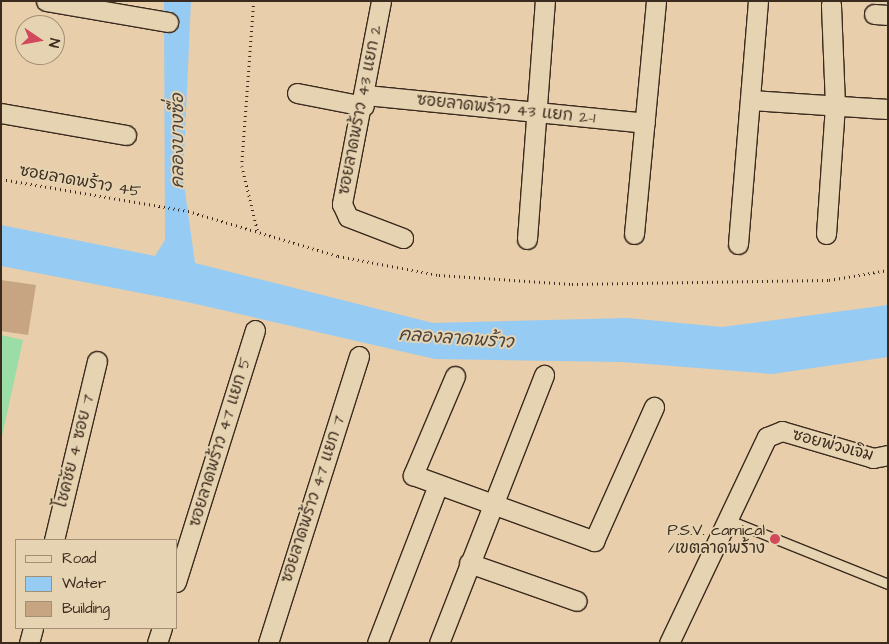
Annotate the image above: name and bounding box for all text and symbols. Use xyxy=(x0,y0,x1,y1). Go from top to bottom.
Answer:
north arrow xyxy=(15,15,65,65)
street label: ซอยลาดพร้าว 43 แยก 2 xyxy=(334,23,386,197)
text: N xyxy=(43,37,64,49)
street label: ซอยลาดพร้าว 43 แยก 2-1 xyxy=(416,90,596,128)
water label: คลองบางซื่อ xyxy=(167,93,189,189)
street label: ซอยลาดพร้าว 45 xyxy=(18,161,142,201)
water label: คลองลาดพร้าว xyxy=(398,324,514,354)
street label: ซอยลาดพร้าว 47 แยก 5 xyxy=(185,355,255,529)
street label: โชคชัย 4 ซอย 7 xyxy=(52,392,98,510)
street label: ซอยลาดพร้าว 47 แยก 7 xyxy=(277,413,349,585)
street label: ซอยพ่วงเจิม xyxy=(790,425,876,465)
place label: P.S.V. camical /เขตลาดพร้าง xyxy=(667,520,765,558)
marker: P.S.V. camical /เขตลาดพร้าง xyxy=(769,533,781,545)
legend xyxy=(15,539,178,629)
text: Road xyxy=(62,548,96,569)
text: Water xyxy=(62,573,106,594)
text: Building xyxy=(62,598,110,619)

